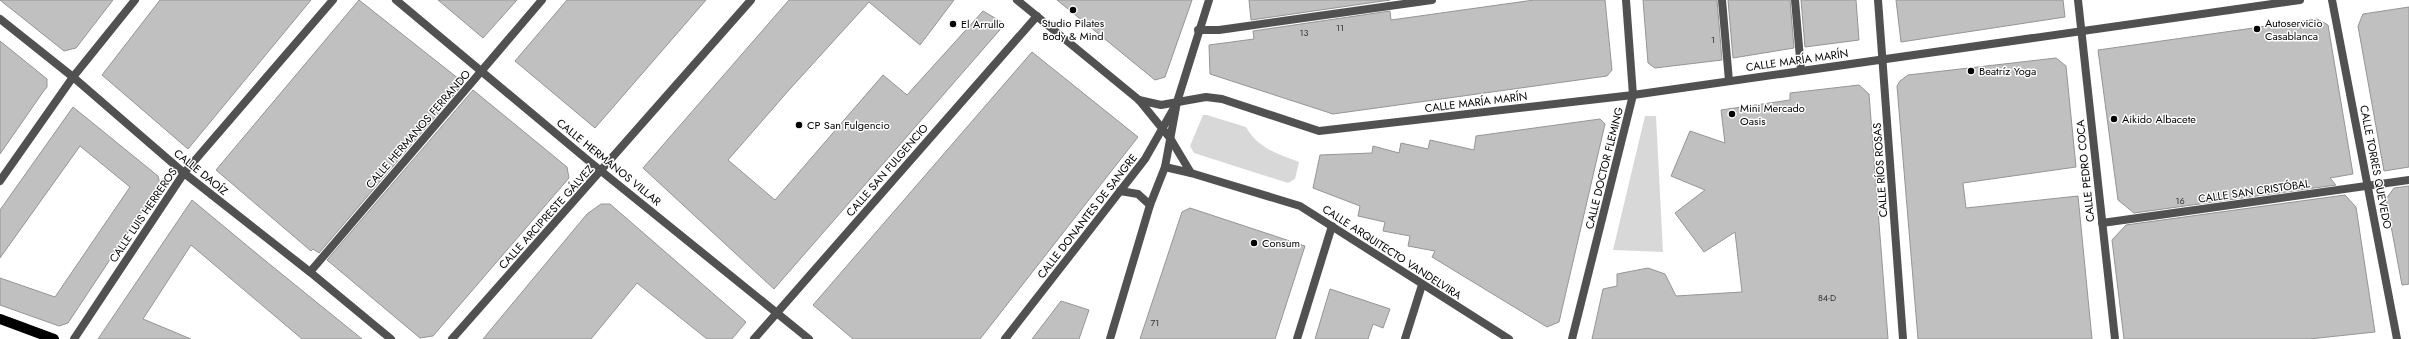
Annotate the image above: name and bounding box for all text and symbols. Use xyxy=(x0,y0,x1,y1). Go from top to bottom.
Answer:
marker: Studio Pilates Body & Mind xyxy=(1068,5,1078,15)
place label: Studio Pilates Body & Mind xyxy=(1042,15,1105,44)
place label: Autoservicio Casablanca xyxy=(2265,15,2323,44)
place label: El Arrullo xyxy=(961,16,1005,32)
marker: El Arrullo xyxy=(948,19,958,29)
house number: 11 xyxy=(1336,21,1344,34)
marker: Autoservicio Casablanca xyxy=(2252,24,2262,34)
house number: 13 xyxy=(1300,26,1309,39)
house number: 1 xyxy=(1711,33,1715,46)
street label: CALLE MARÍA MARÍN xyxy=(1745,45,1849,75)
place label: Beatríz Yoga xyxy=(1979,63,2036,79)
street label: CALLE HERMANOS FERRANDO xyxy=(362,66,474,192)
marker: Beatríz Yoga xyxy=(1966,66,1976,76)
street label: CALLE MARÍA MARÍN xyxy=(1424,88,1528,116)
place label: Mini Mercado Oasis xyxy=(1740,100,1805,129)
street label: CALLE TORRES QUEVEDO xyxy=(2356,104,2396,231)
street label: CALLE DOCTOR FLEMING xyxy=(1581,105,1627,231)
marker: Mini Mercado Oasis xyxy=(1727,109,1737,119)
place label: Aikido Albacete xyxy=(2122,111,2196,127)
marker: Aikido Albacete xyxy=(2109,114,2119,124)
street label: CALLE HERMANOS VILLAR xyxy=(553,115,665,210)
place label: CP San Fulgencio xyxy=(807,117,890,133)
street label: CALLE PEDRO COCA xyxy=(2072,118,2098,223)
marker: CP San Fulgencio xyxy=(794,120,804,130)
street label: CALLE SAN FULGENCIO xyxy=(842,120,932,220)
street label: CALLE RÍOS ROSAS xyxy=(1869,122,1891,218)
street label: CALLE DAOÍZ xyxy=(171,145,231,199)
street label: CALLE DONANTES DE SANGRE xyxy=(1033,150,1141,282)
street label: CALLE ARCIPRESTE GÁLVEZ xyxy=(495,162,597,272)
street label: CALLE LUIS HERREROS xyxy=(105,165,181,265)
street label: CALLE SAN CRISTÓBAL xyxy=(2197,175,2311,207)
house number: 16 xyxy=(2175,194,2185,207)
street label: CALLE ARQUITECTO VANDELVIRA xyxy=(1319,201,1465,304)
place label: Consum xyxy=(1262,235,1300,251)
marker: Consum xyxy=(1249,238,1259,248)
house number: 84-D xyxy=(1818,291,1836,304)
house number: 71 xyxy=(1151,316,1159,329)

